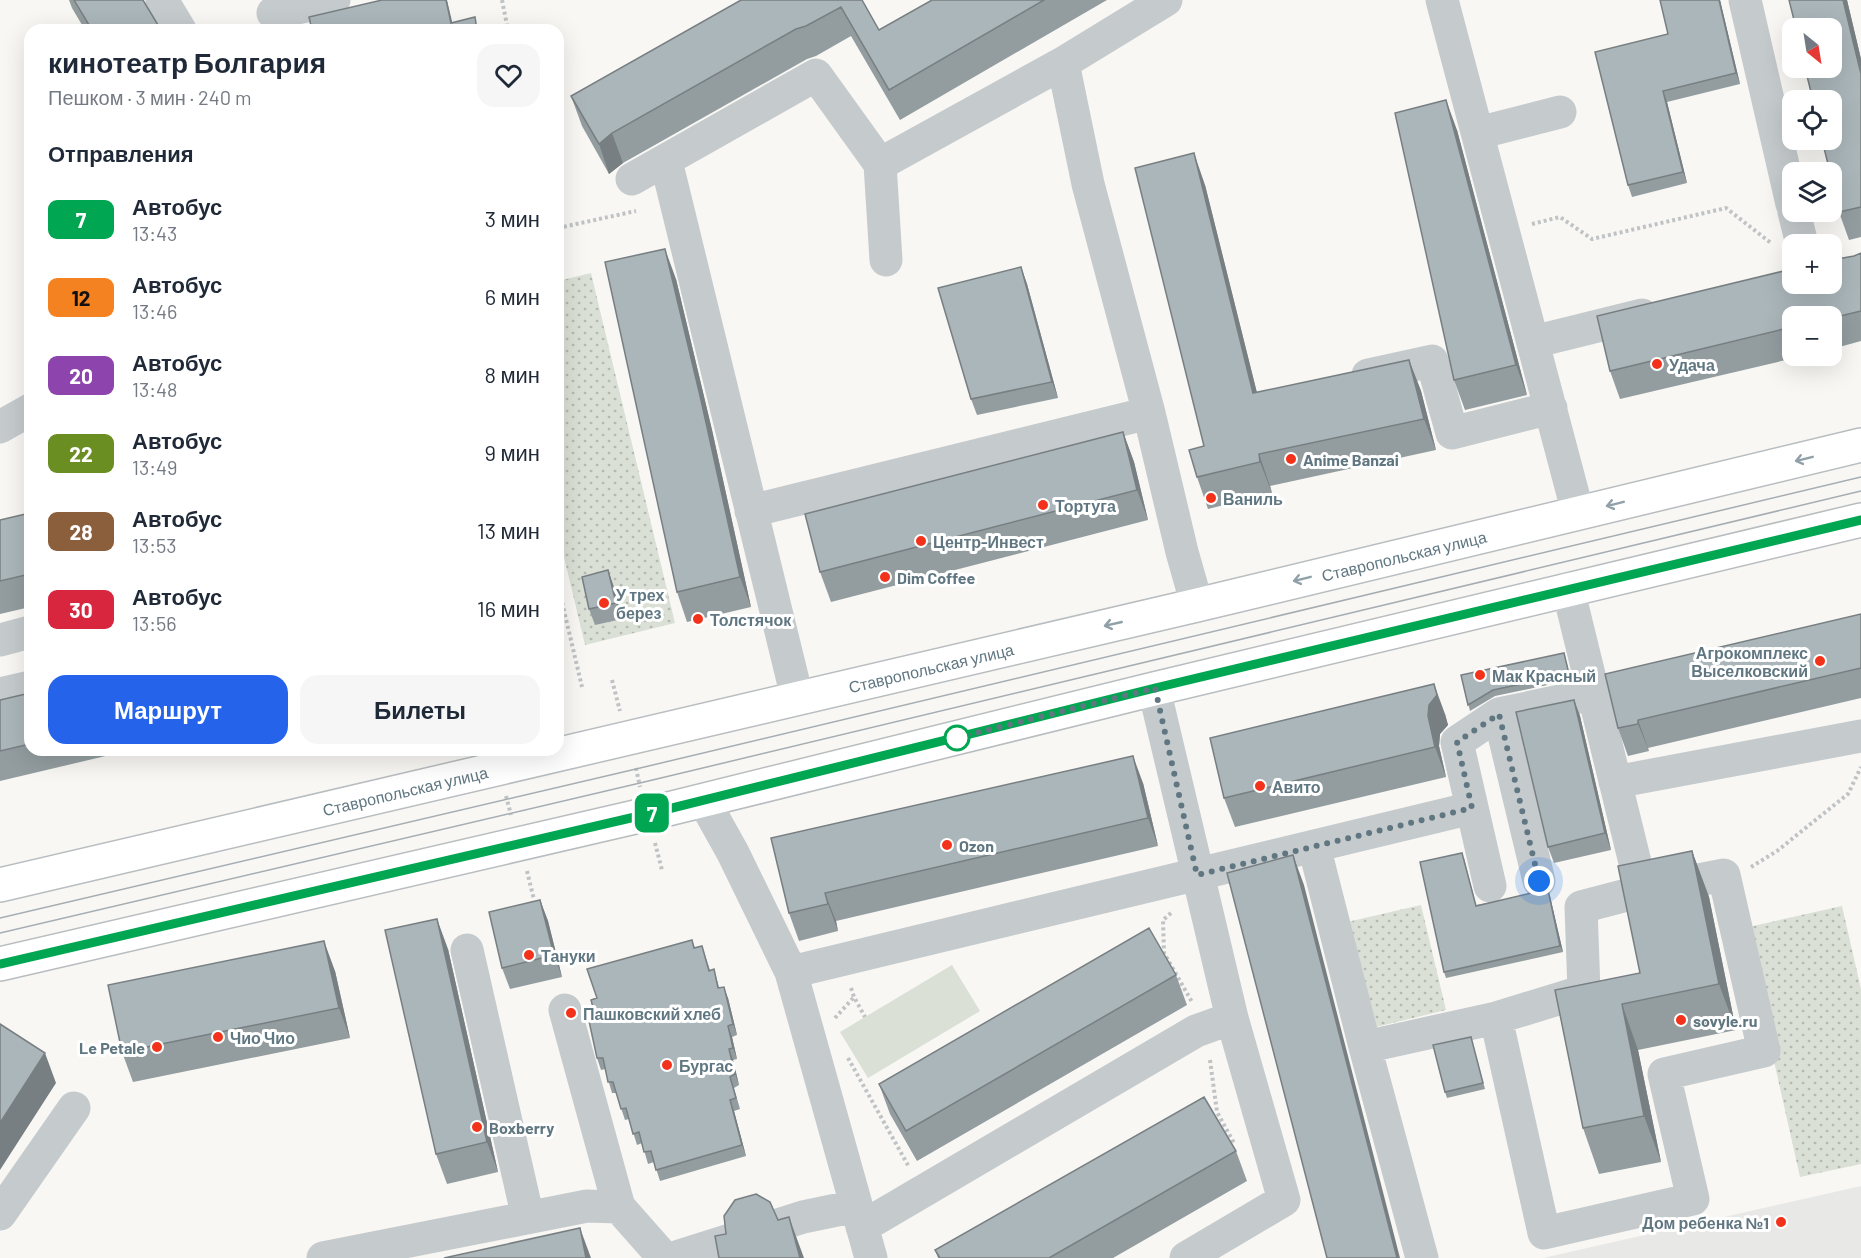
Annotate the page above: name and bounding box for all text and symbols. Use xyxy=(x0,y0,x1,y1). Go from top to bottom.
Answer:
north arrow xyxy=(1782,18,1842,78)
map controls xyxy=(1782,18,1842,366)
button: heart xyxy=(477,44,540,107)
text: кинотеатр Болгария xyxy=(48,45,326,79)
text: Пешком · 3 мин · 240 m xyxy=(48,85,252,109)
button: locate xyxy=(1782,90,1842,150)
text: Отправления xyxy=(48,140,194,166)
button: layers xyxy=(1782,162,1842,222)
text: Автобус xyxy=(132,193,222,219)
text: 3 мин xyxy=(485,205,540,231)
text: 7 xyxy=(76,207,86,232)
text: 13:43 xyxy=(132,221,177,245)
button: + xyxy=(1782,234,1842,294)
text: Автобус xyxy=(132,271,222,297)
text: 6 мин xyxy=(485,283,540,309)
text: 12 xyxy=(71,285,91,310)
text: 13:46 xyxy=(132,299,177,323)
button: − xyxy=(1782,306,1842,366)
text: Автобус xyxy=(132,349,222,375)
place label: Удача xyxy=(1669,355,1715,374)
marker: Удача xyxy=(1650,357,1664,371)
text: 8 мин xyxy=(485,361,540,387)
text: 20 xyxy=(69,363,93,388)
text: 13:48 xyxy=(132,377,178,401)
text: Автобус xyxy=(132,427,222,453)
text: 9 мин xyxy=(485,439,540,465)
text: 22 xyxy=(69,441,93,466)
place label: Anime Banzai xyxy=(1303,450,1399,469)
marker: Anime Banzai xyxy=(1284,452,1298,466)
one-way arrow xyxy=(1795,453,1814,465)
text: 13:49 xyxy=(132,455,178,479)
place label: Ваниль xyxy=(1223,489,1283,508)
marker: Ваниль xyxy=(1204,491,1218,505)
place label: Тортуга xyxy=(1055,496,1116,515)
marker: Тортуга xyxy=(1036,498,1050,512)
one-way arrow xyxy=(1605,499,1624,511)
text: Автобус xyxy=(132,505,222,531)
text: 13 мин xyxy=(477,517,540,543)
text: 28 xyxy=(69,519,93,544)
street label: Ставропольская улица xyxy=(1319,526,1488,584)
place label: Центр-Инвест xyxy=(933,532,1044,551)
text: 13:53 xyxy=(132,533,177,557)
marker: Центр-Инвест xyxy=(914,534,928,548)
place label: Dim Coffee xyxy=(897,568,976,587)
marker: Dim Coffee xyxy=(878,570,892,584)
one-way arrow xyxy=(1293,574,1312,586)
text: Автобус xyxy=(132,583,222,609)
place label: У трех берез xyxy=(616,585,664,622)
text: 16 мин xyxy=(477,595,540,621)
marker: У трех берез xyxy=(597,596,611,610)
text: 30 xyxy=(69,597,93,622)
place label: Толстячок xyxy=(710,610,792,629)
text: 13:56 xyxy=(132,611,177,635)
marker: Толстячок xyxy=(691,612,705,626)
one-way arrow xyxy=(1103,619,1123,630)
street label: Ставропольская улица xyxy=(846,639,1015,696)
place label: Агрокомплекс Выселковский xyxy=(1691,643,1808,680)
marker: Агрокомплекс Выселковский xyxy=(1813,654,1827,668)
place label: Мак Красный xyxy=(1492,666,1596,685)
marker: Мак Красный xyxy=(1473,668,1487,682)
button: Маршрут xyxy=(48,675,288,744)
button: Билеты xyxy=(300,675,540,744)
unlabelled marker xyxy=(944,725,970,751)
street label: Ставропольская улица xyxy=(321,762,490,819)
place label: Авито xyxy=(1272,777,1321,796)
marker: Авито xyxy=(1253,779,1267,793)
line badge: 7 xyxy=(632,794,672,832)
text: 7 xyxy=(647,801,657,826)
place label: Ozon xyxy=(959,836,994,855)
marker: Ozon xyxy=(940,838,954,852)
your location xyxy=(1524,866,1554,896)
place label: Тануки xyxy=(541,946,596,965)
marker: Тануки xyxy=(522,948,536,962)
place label: Пашковский хлеб xyxy=(583,1004,721,1023)
marker: Пашковский хлеб xyxy=(564,1006,578,1020)
place label: sovyle.ru xyxy=(1693,1011,1757,1030)
marker: sovyle.ru xyxy=(1674,1013,1688,1027)
place label: Чио Чио xyxy=(230,1028,295,1047)
marker: Чио Чио xyxy=(211,1030,225,1044)
place label: Le Petale xyxy=(79,1038,145,1057)
marker: Le Petale xyxy=(150,1040,164,1054)
place label: Бургас xyxy=(679,1056,733,1075)
marker: Бургас xyxy=(660,1058,674,1072)
place label: Boxberry xyxy=(489,1118,554,1137)
marker: Boxberry xyxy=(470,1120,484,1134)
place label: Дом ребенка №1 xyxy=(1642,1213,1769,1232)
marker: Дом ребенка №1 xyxy=(1774,1215,1788,1229)

